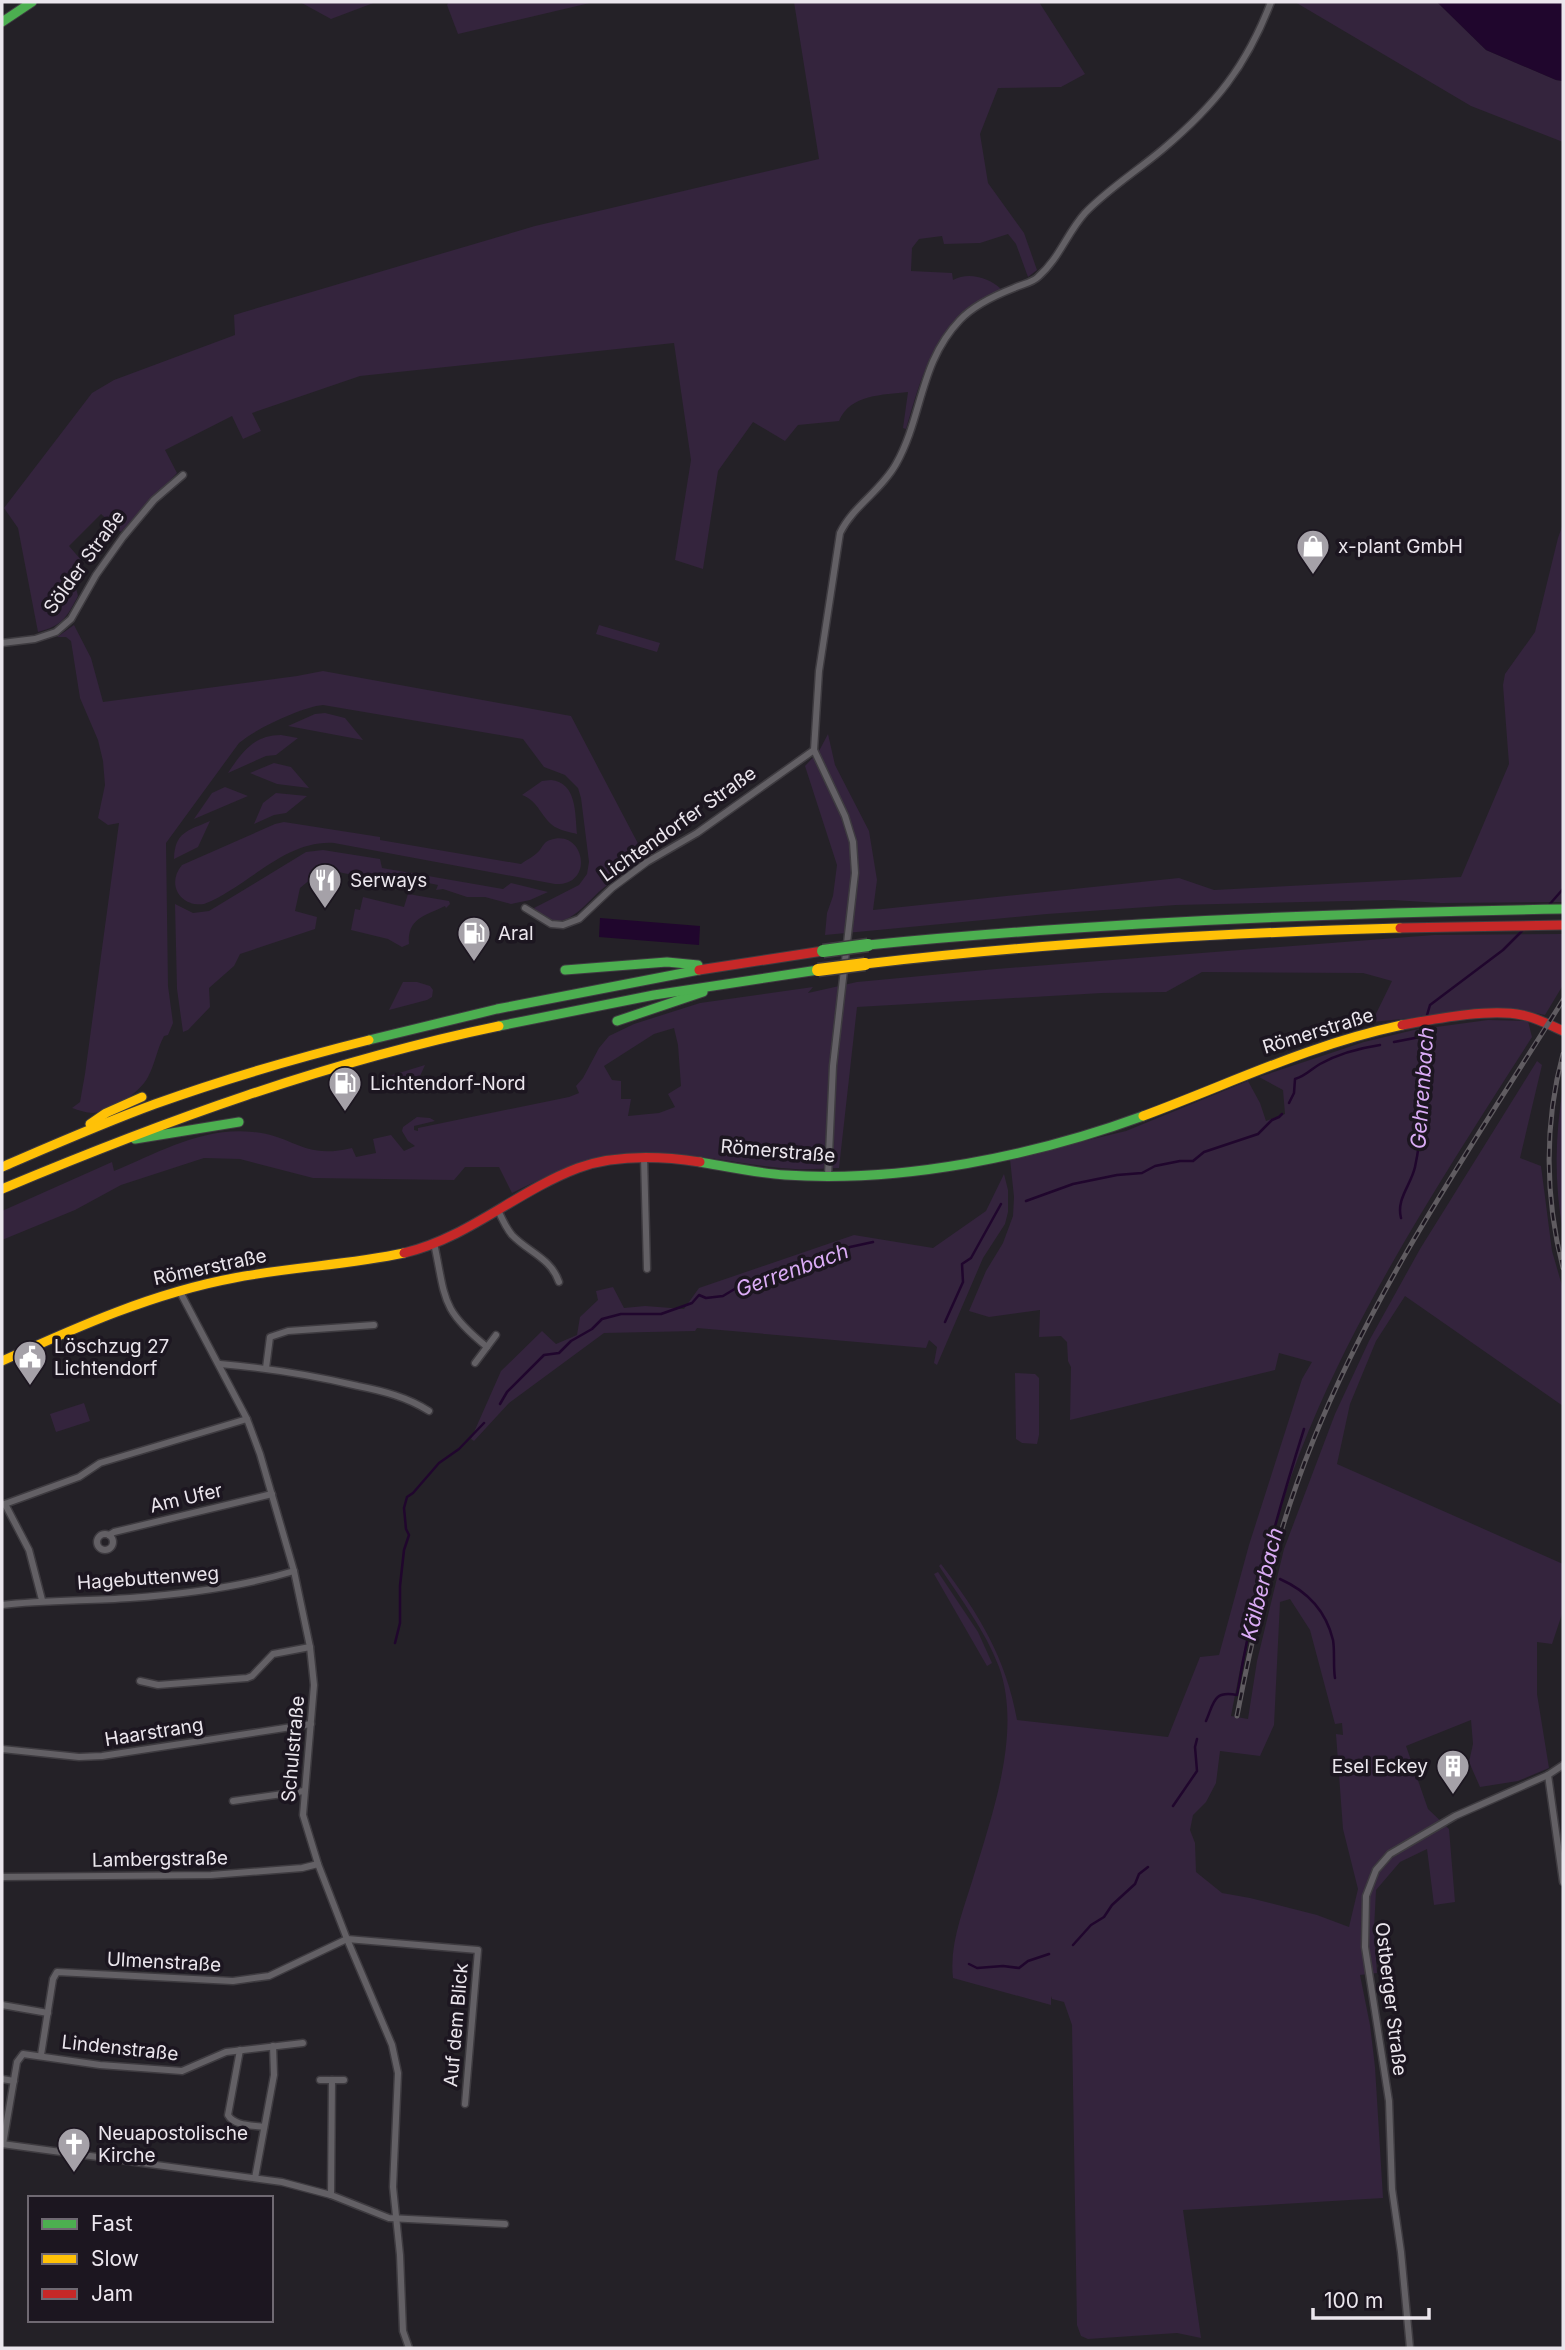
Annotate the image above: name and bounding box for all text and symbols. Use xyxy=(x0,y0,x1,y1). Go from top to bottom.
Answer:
street label: Sölder Straße xyxy=(39,506,129,618)
shop icon: x-plant GmbH xyxy=(1294,527,1332,576)
place label: x-plant GmbH xyxy=(1338,535,1463,558)
street label: Lichtendorfer Straße xyxy=(596,761,760,887)
restaurant icon: Serways xyxy=(306,861,344,910)
place label: Serways xyxy=(350,869,427,892)
fuel station icon: Aral xyxy=(455,914,493,963)
place label: Aral xyxy=(498,922,534,945)
street label: Römerstraße xyxy=(1260,1003,1376,1059)
water label: Gehrenbach xyxy=(1405,1026,1439,1150)
fuel station icon: Lichtendorf-Nord xyxy=(326,1064,364,1113)
place label: Lichtendorf-Nord xyxy=(370,1072,526,1095)
street label: Römerstraße xyxy=(720,1135,836,1167)
water label: Gerrenbach xyxy=(732,1238,852,1302)
street label: Römerstraße xyxy=(151,1244,269,1290)
place label: Löschzug 27 Lichtendorf xyxy=(54,1335,169,1380)
public building icon: Löschzug 27 Lichtendorf xyxy=(11,1338,49,1387)
street label: Am Ufer xyxy=(147,1478,225,1518)
water label: Kälberbach xyxy=(1236,1525,1288,1643)
street label: Hagebuttenweg xyxy=(76,1562,220,1594)
street label: Schulstraße xyxy=(277,1695,309,1803)
street label: Haarstrang xyxy=(103,1713,205,1751)
building icon: Esel Eckey xyxy=(1434,1747,1472,1796)
place label: Esel Eckey xyxy=(1332,1755,1428,1778)
street label: Lambergstraße xyxy=(92,1846,228,1872)
street label: Ostberger Straße xyxy=(1370,1921,1412,2077)
street label: Ulmenstraße xyxy=(106,1948,222,1976)
street label: Auf dem Blick xyxy=(439,1962,473,2088)
street label: Lindenstraße xyxy=(60,2030,180,2066)
place label: Neuapostolische Kirche xyxy=(98,2122,248,2167)
church icon: Neuapostolische Kirche xyxy=(55,2125,93,2174)
legend xyxy=(28,2196,273,2322)
text: Fast xyxy=(91,2211,133,2236)
text: Slow xyxy=(91,2246,139,2271)
scale bar xyxy=(1313,2276,1428,2320)
text: Jam xyxy=(91,2281,133,2306)
text: 100 m xyxy=(1324,2288,1383,2313)

